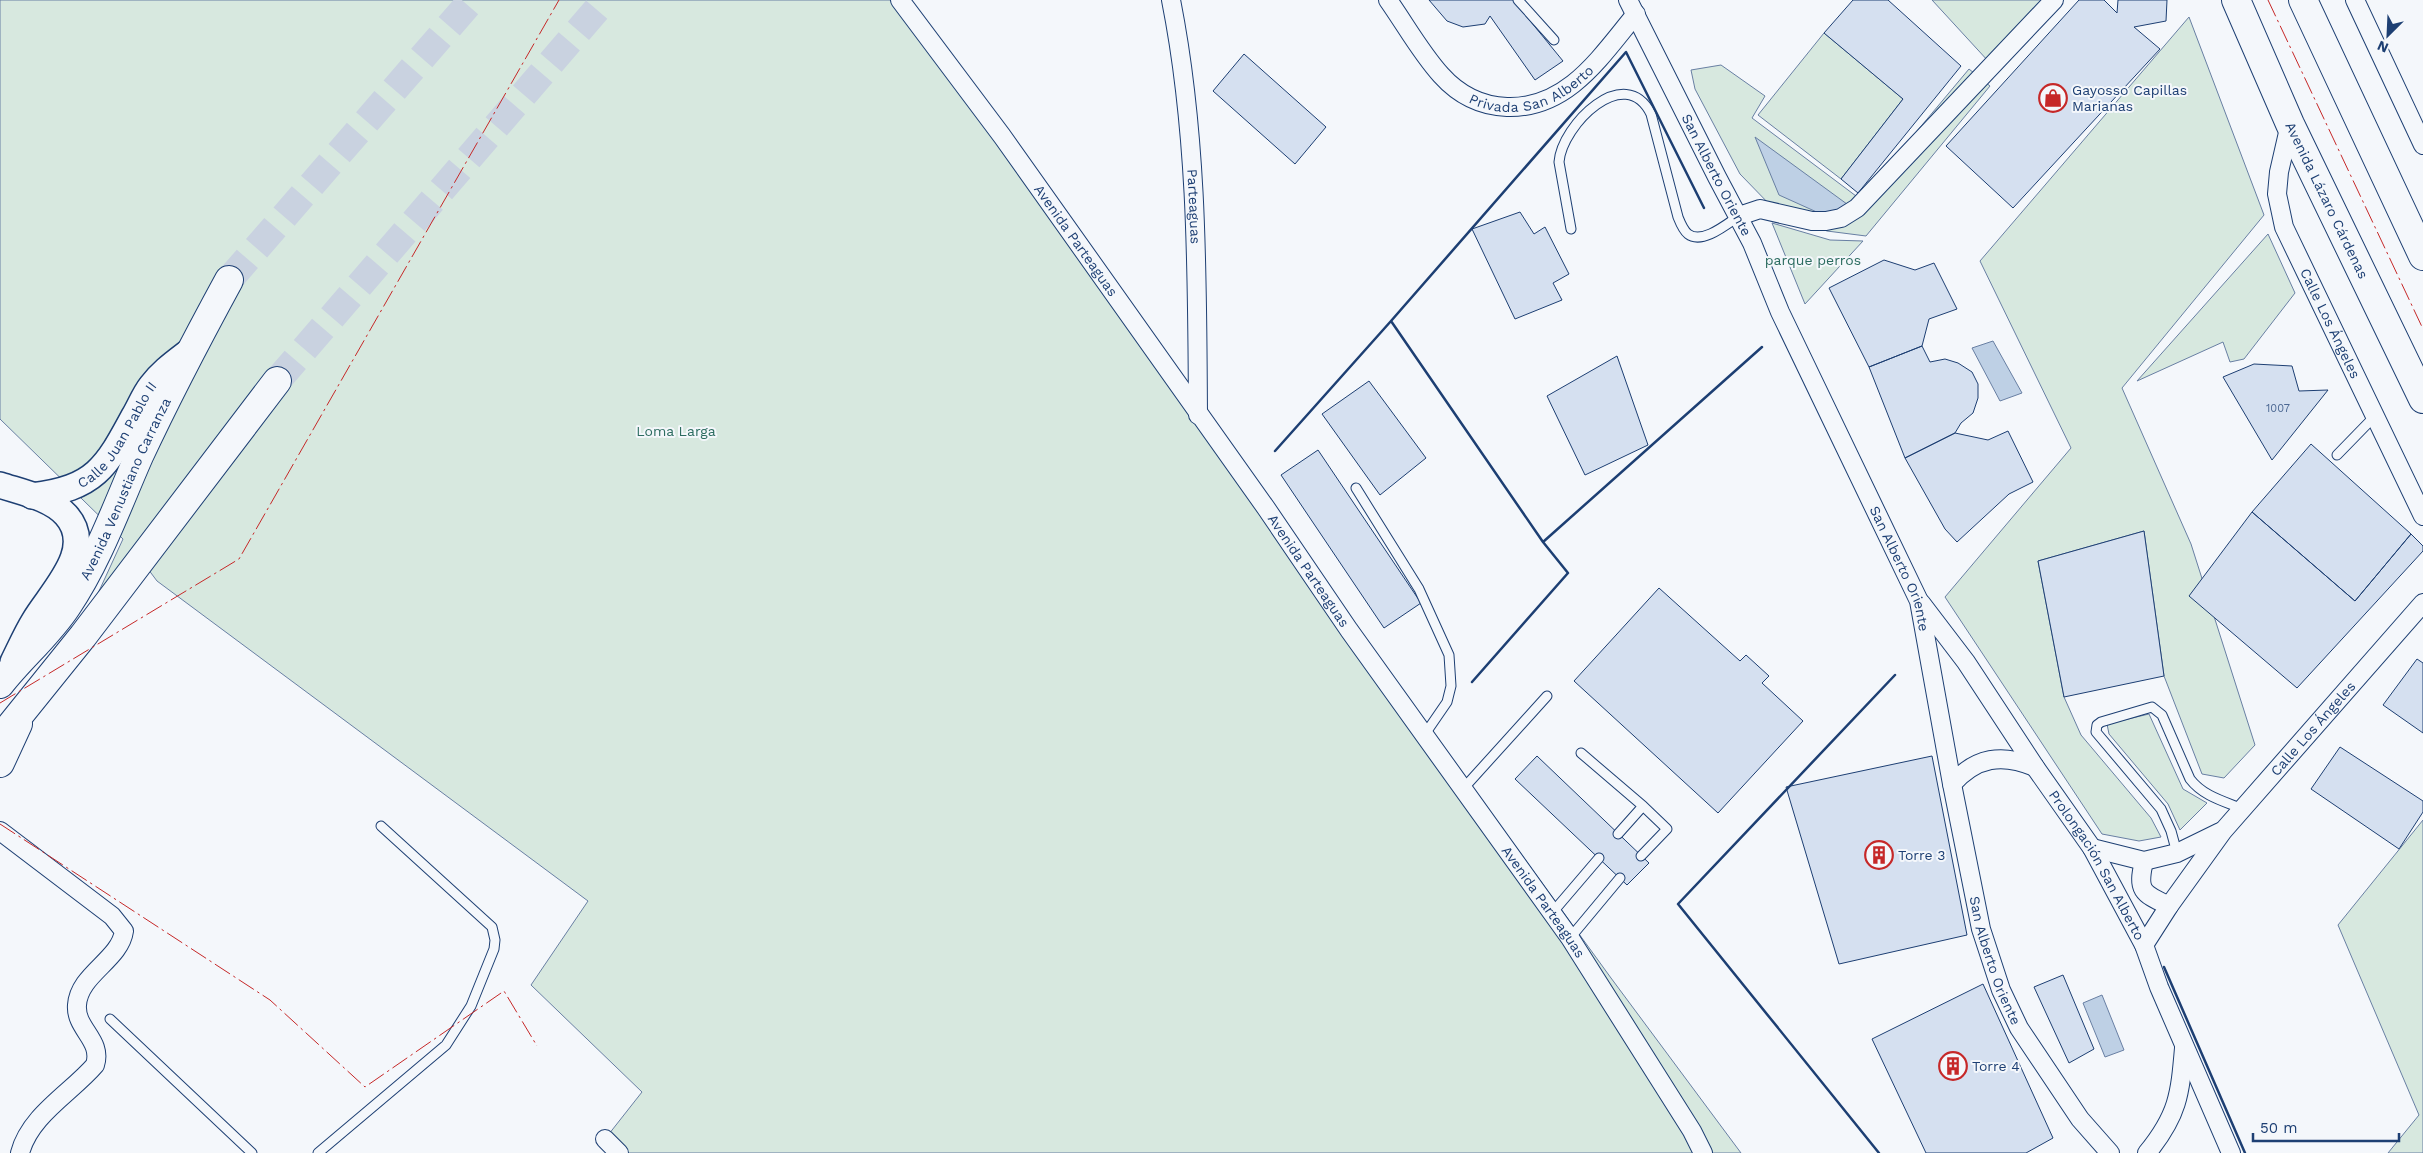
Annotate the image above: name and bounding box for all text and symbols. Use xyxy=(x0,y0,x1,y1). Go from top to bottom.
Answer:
north arrow xyxy=(2363,10,2413,60)
text: N xyxy=(2375,37,2391,56)
street label: Privada San Alberto xyxy=(1467,62,1597,115)
place label: Gayosso Capillas Marianas xyxy=(2072,82,2187,114)
shop icon: Gayosso Capillas Marianas xyxy=(2038,83,2068,113)
street label: San Alberto Oriente xyxy=(1679,111,1755,238)
street label: Avenida Lázaro Cárdenas xyxy=(2282,119,2372,281)
street label: Parteaguas xyxy=(1184,169,1204,244)
street label: Avenida Parteaguas xyxy=(1031,182,1121,299)
park label: parque perros xyxy=(1765,252,1861,268)
street label: Calle Los Ángeles xyxy=(2297,266,2364,381)
street label: Calle Juan Pablo II xyxy=(75,378,160,491)
street label: Avenida Venustiano Carranza xyxy=(77,395,174,583)
house number: 1007 xyxy=(2266,402,2290,415)
park label: Loma Larga xyxy=(636,423,716,439)
street label: San Alberto Oriente xyxy=(1867,503,1932,632)
street label: Avenida Parteaguas xyxy=(1265,511,1353,630)
street label: Calle Los Ángeles xyxy=(2267,678,2359,779)
street label: Prolongación San Alberto xyxy=(2046,787,2148,943)
building icon: Torre 3 xyxy=(1864,840,1894,870)
street label: Avenida Parteaguas xyxy=(1499,843,1588,961)
place label: Torre 3 xyxy=(1898,847,1946,863)
street label: San Alberto Oriente xyxy=(1967,895,2024,1027)
building icon: Torre 4 xyxy=(1938,1051,1968,1081)
place label: Torre 4 xyxy=(1972,1058,2020,1074)
scale bar xyxy=(2253,1110,2399,1142)
text: 50 m xyxy=(2260,1119,2297,1137)

